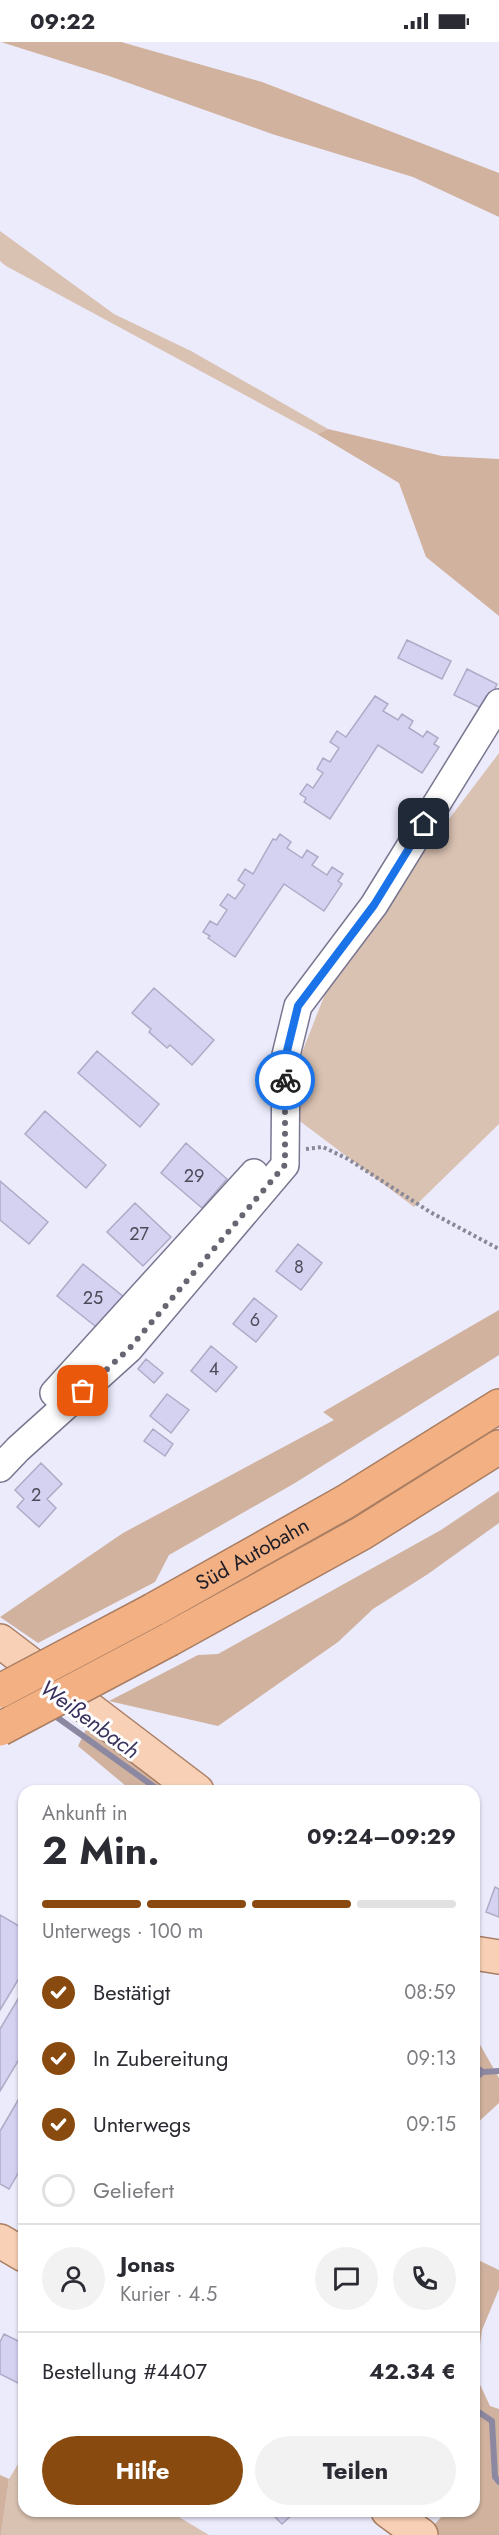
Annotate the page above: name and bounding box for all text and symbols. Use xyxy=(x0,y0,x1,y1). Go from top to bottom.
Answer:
text: 09:22 xyxy=(30,5,95,37)
pin xyxy=(398,798,449,849)
icon: home xyxy=(407,807,440,840)
courier xyxy=(255,1050,315,1110)
icon: bike xyxy=(269,1064,302,1097)
house number: 29 xyxy=(184,1163,204,1189)
house number: 27 xyxy=(129,1221,149,1247)
house number: 8 xyxy=(294,1254,304,1280)
house number: 25 xyxy=(83,1285,103,1311)
house number: 6 xyxy=(250,1307,260,1333)
house number: 4 xyxy=(209,1356,219,1382)
pin xyxy=(57,1365,108,1416)
icon: bag xyxy=(66,1374,99,1407)
house number: 2 xyxy=(31,1482,41,1508)
street label: Süd Autobahn xyxy=(190,1510,315,1598)
water label: Weißenbach xyxy=(34,1672,146,1766)
text: Ankunft in xyxy=(42,1799,128,1828)
text: 09:24–09:29 xyxy=(307,1820,456,1852)
text: 2 Min. xyxy=(42,1822,160,1879)
text: Unterwegs · 100 m xyxy=(42,1917,203,1946)
icon: check xyxy=(42,1976,75,2009)
text: Bestätigt xyxy=(93,1976,170,2008)
text: 08:59 xyxy=(404,1978,456,2007)
icon: check xyxy=(42,2042,75,2075)
text: In Zubereitung xyxy=(93,2042,228,2074)
text: 09:13 xyxy=(407,2044,456,2073)
icon: check xyxy=(42,2108,75,2141)
text: Unterwegs xyxy=(93,2108,191,2140)
text: 09:15 xyxy=(406,2110,456,2139)
text: Geliefert xyxy=(93,2174,174,2206)
button: person xyxy=(42,2247,105,2310)
button: chat xyxy=(315,2247,378,2310)
button: phone xyxy=(393,2247,456,2310)
text: Jonas xyxy=(120,2248,175,2280)
text: Kurier · 4.5 xyxy=(120,2280,217,2309)
text: Bestellung #4407 xyxy=(42,2355,207,2387)
text: 42.34 € xyxy=(369,2355,456,2387)
button: Hilfe xyxy=(42,2436,243,2505)
button: Teilen xyxy=(255,2436,456,2505)

